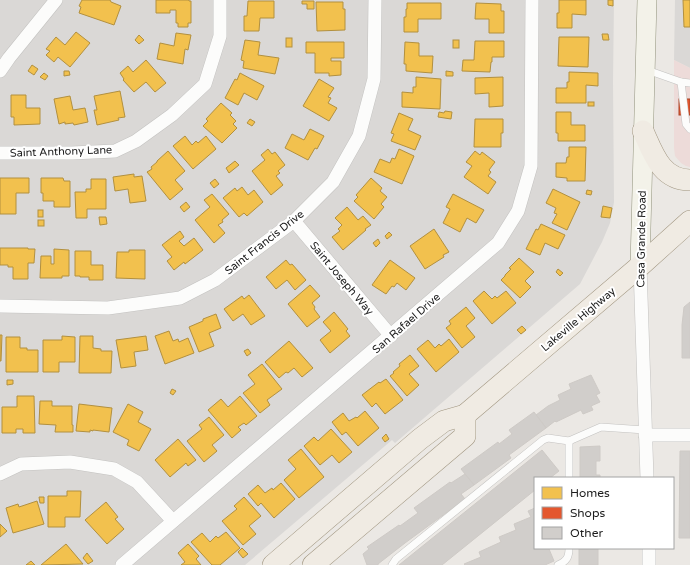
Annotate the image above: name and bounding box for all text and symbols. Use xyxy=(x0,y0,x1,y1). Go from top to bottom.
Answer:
street label: Saint Anthony Lane xyxy=(10,143,112,160)
street label: Casa Grande Road xyxy=(634,190,649,288)
street label: Saint Francis Drive xyxy=(222,208,306,277)
street label: Saint Joseph Way xyxy=(307,239,376,318)
street label: Lakeville Highway xyxy=(539,285,618,354)
street label: San Rafael Drive xyxy=(370,290,443,356)
legend xyxy=(534,477,674,549)
text: Homes xyxy=(570,486,610,500)
text: Shops xyxy=(570,506,605,520)
text: Other xyxy=(570,526,603,540)

